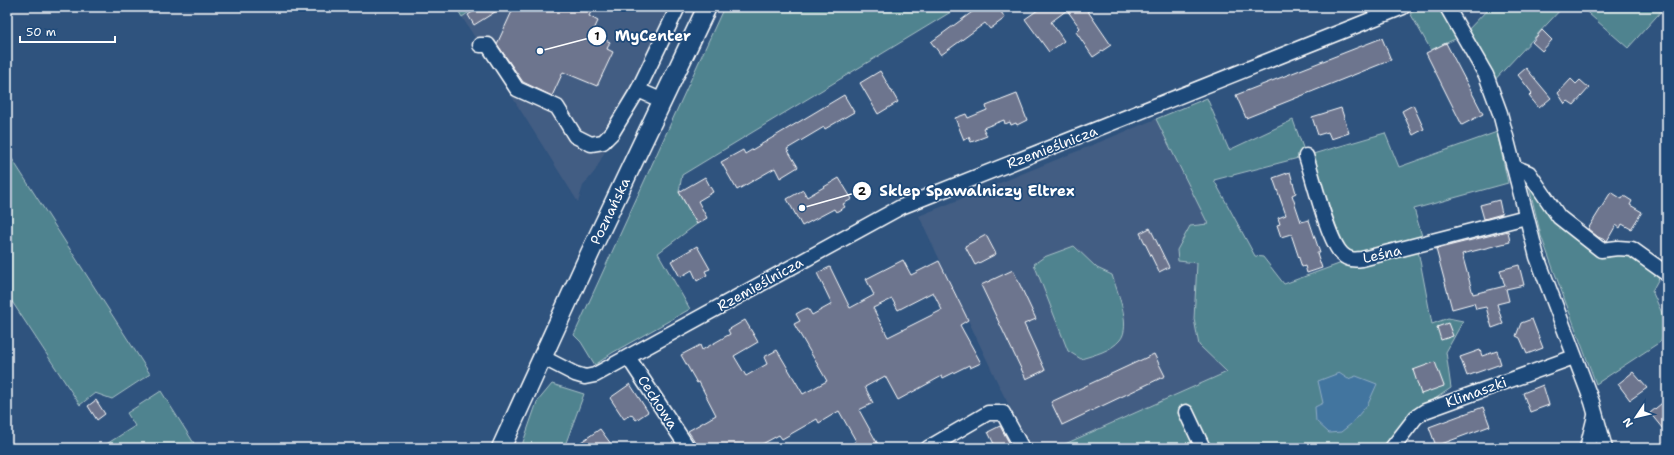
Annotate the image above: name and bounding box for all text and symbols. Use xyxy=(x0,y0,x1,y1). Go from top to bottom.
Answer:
scale bar xyxy=(20,18,115,44)
callout: MyCenter xyxy=(587,23,699,50)
text: 50 m xyxy=(26,24,56,40)
text: MyCenter xyxy=(615,26,691,46)
text: 1 xyxy=(594,28,600,44)
street label: Rzemieślnicza xyxy=(1004,121,1100,173)
street label: Poznańska xyxy=(586,174,634,248)
callout: Sklep Spawalniczy Eltrex xyxy=(852,177,1083,204)
text: Sklep Spawalniczy Eltrex xyxy=(879,181,1075,201)
text: 2 xyxy=(858,183,867,199)
street label: Leśna xyxy=(1361,241,1403,267)
street label: Rzemieślnicza xyxy=(714,253,806,315)
street label: Cechowa xyxy=(634,372,682,432)
street label: Klimaszki xyxy=(1443,373,1509,411)
north arrow xyxy=(1616,397,1656,437)
text: N xyxy=(1619,414,1637,430)

